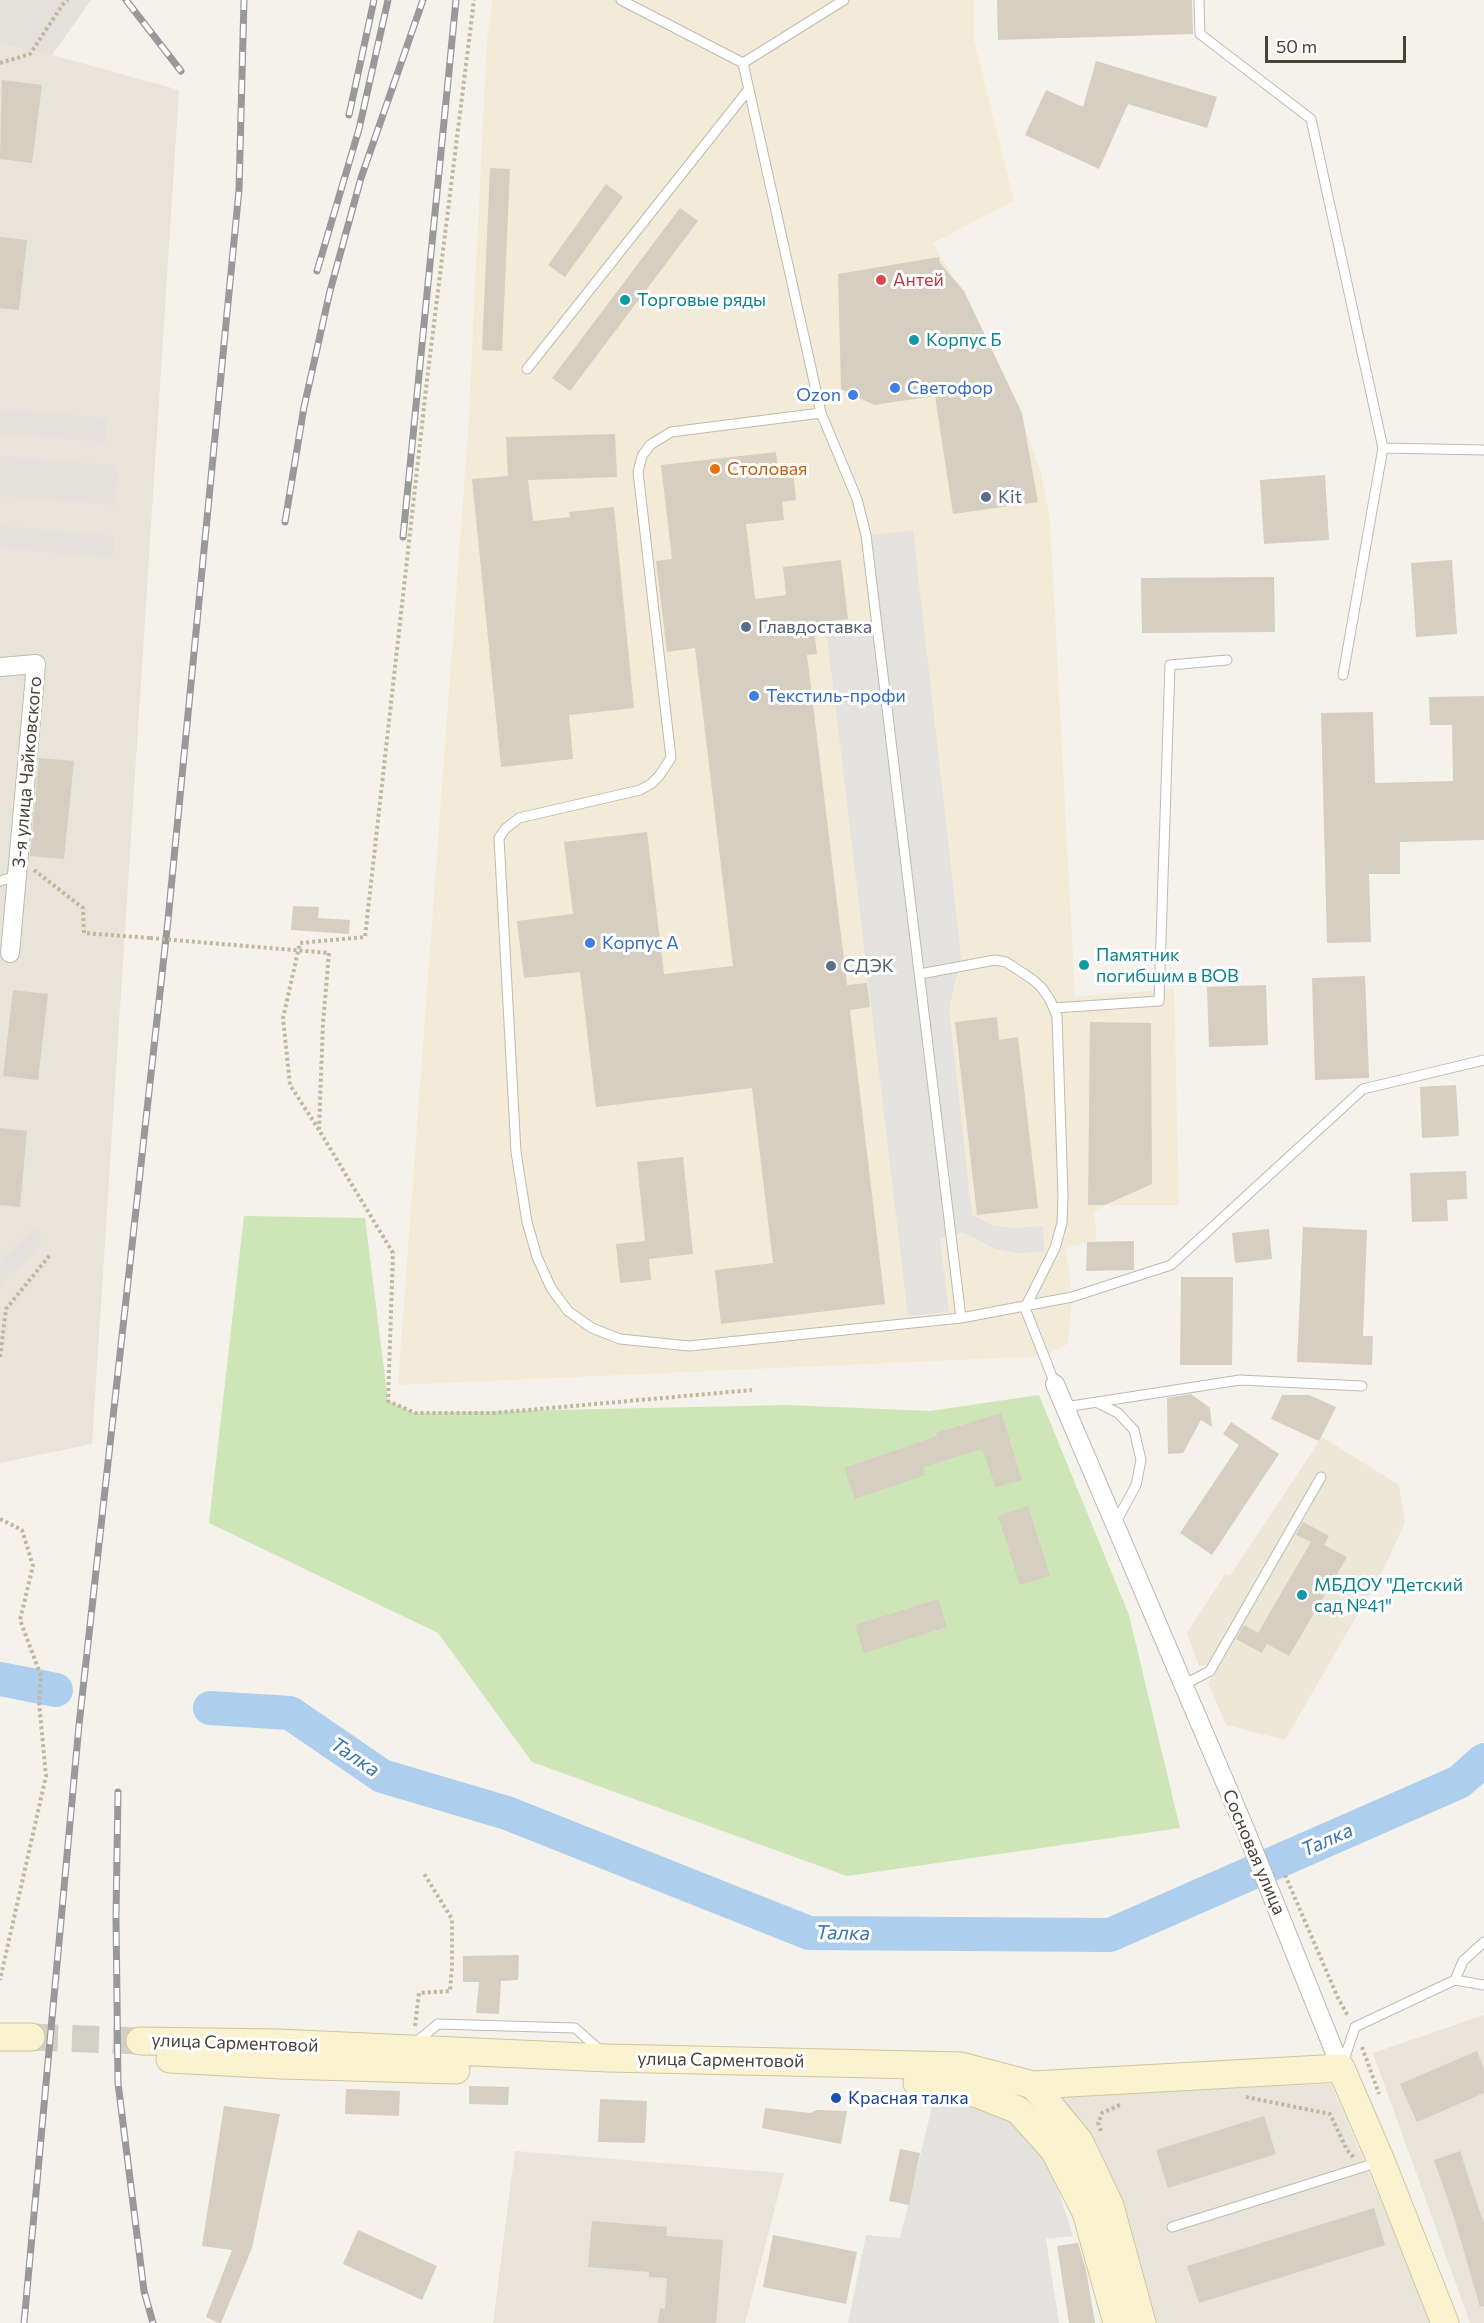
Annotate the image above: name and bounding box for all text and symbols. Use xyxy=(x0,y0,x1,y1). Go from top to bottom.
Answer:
scale bar xyxy=(1268,24,1409,62)
text: 50 m xyxy=(1276,35,1317,57)
place label: Антей xyxy=(893,269,944,291)
marker: Антей xyxy=(874,273,888,287)
place label: Торговые ряды xyxy=(637,289,766,311)
marker: Торговые ряды xyxy=(618,293,632,307)
place label: Корпус Б xyxy=(926,329,1002,351)
marker: Корпус Б xyxy=(907,333,921,347)
place label: Светофор xyxy=(907,377,993,399)
marker: Светофор xyxy=(888,381,902,395)
place label: Ozon xyxy=(796,384,841,406)
marker: Ozon xyxy=(846,388,860,402)
place label: Столовая xyxy=(727,458,808,480)
marker: Столовая xyxy=(708,462,722,476)
place label: Kit xyxy=(998,486,1022,508)
marker: Kit xyxy=(979,490,993,504)
place label: Главдоставка xyxy=(758,616,872,638)
marker: Главдоставка xyxy=(739,620,753,634)
street label: 3-я улица Чайковского xyxy=(8,675,46,869)
place label: Текстиль-профи xyxy=(766,685,906,707)
marker: Текстиль-профи xyxy=(747,689,761,703)
place label: Корпус А xyxy=(602,932,679,954)
marker: Корпус А xyxy=(583,936,597,950)
place label: Памятник погибшим в ВОВ xyxy=(1096,944,1239,986)
place label: СДЭК xyxy=(843,955,894,977)
marker: Памятник погибшим в ВОВ xyxy=(1077,958,1091,972)
marker: СДЭК xyxy=(824,959,838,973)
place label: МБДОУ "Детский сад №41" xyxy=(1314,1574,1463,1616)
marker: МБДОУ "Детский сад №41" xyxy=(1295,1588,1309,1602)
water label: Талка xyxy=(326,1732,384,1782)
street label: Сосновая улица xyxy=(1218,1786,1290,1918)
water label: Талка xyxy=(1297,1818,1357,1862)
water label: Талка xyxy=(816,1921,870,1945)
street label: улица Сарментовой xyxy=(151,2029,319,2057)
street label: улица Сарментовой xyxy=(637,2048,805,2072)
place label: Красная талка xyxy=(848,2087,968,2109)
marker: Красная талка xyxy=(829,2091,843,2105)

